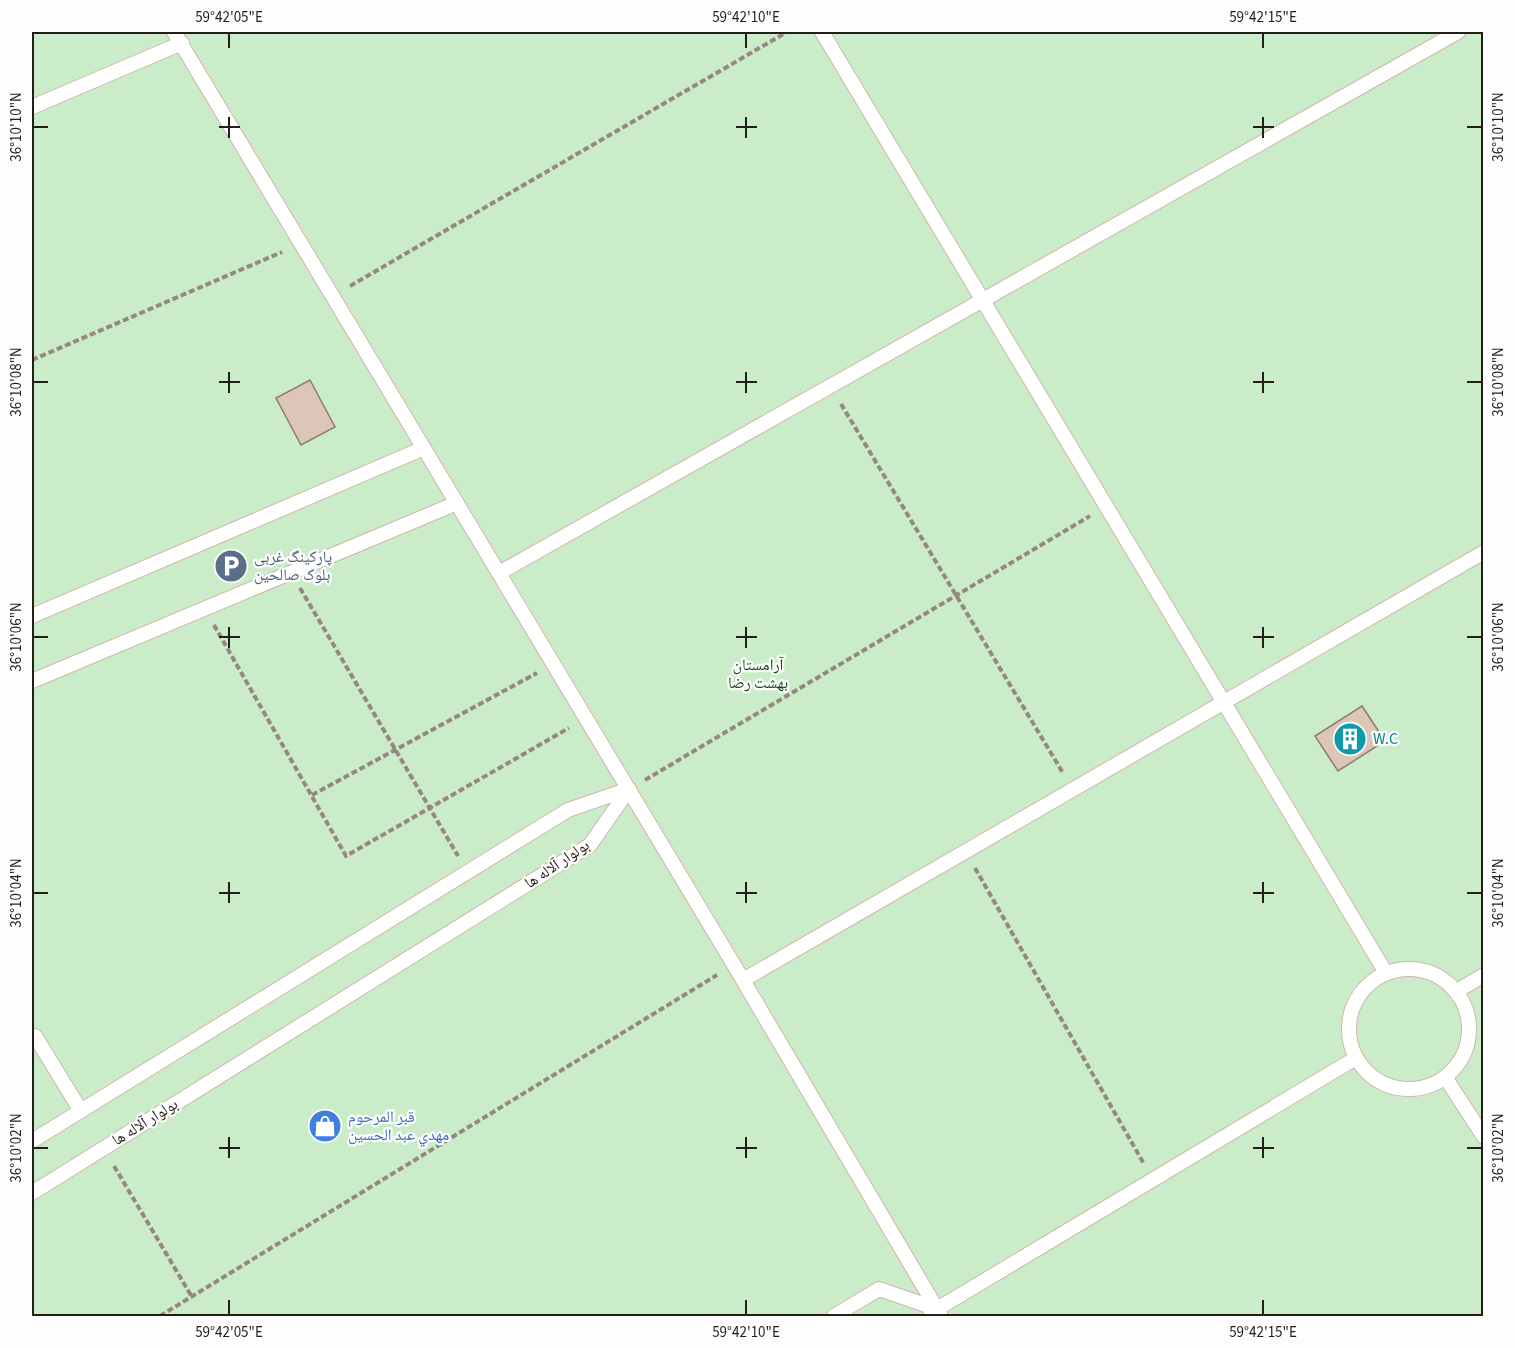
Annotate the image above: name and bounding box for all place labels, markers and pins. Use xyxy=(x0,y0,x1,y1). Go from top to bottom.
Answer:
place label: پارکینگ غربی بلوک صالحین xyxy=(254,546,333,586)
parking icon: پارکینگ غربی بلوک صالحین xyxy=(213,548,249,584)
building icon: W.C xyxy=(1332,721,1368,757)
place label: W.C xyxy=(1373,728,1398,750)
place label: قبر المرحوم مهدي عبد الحسين xyxy=(348,1106,449,1147)
shop icon: قبر المرحوم مهدي عبد الحسين xyxy=(307,1108,343,1144)

